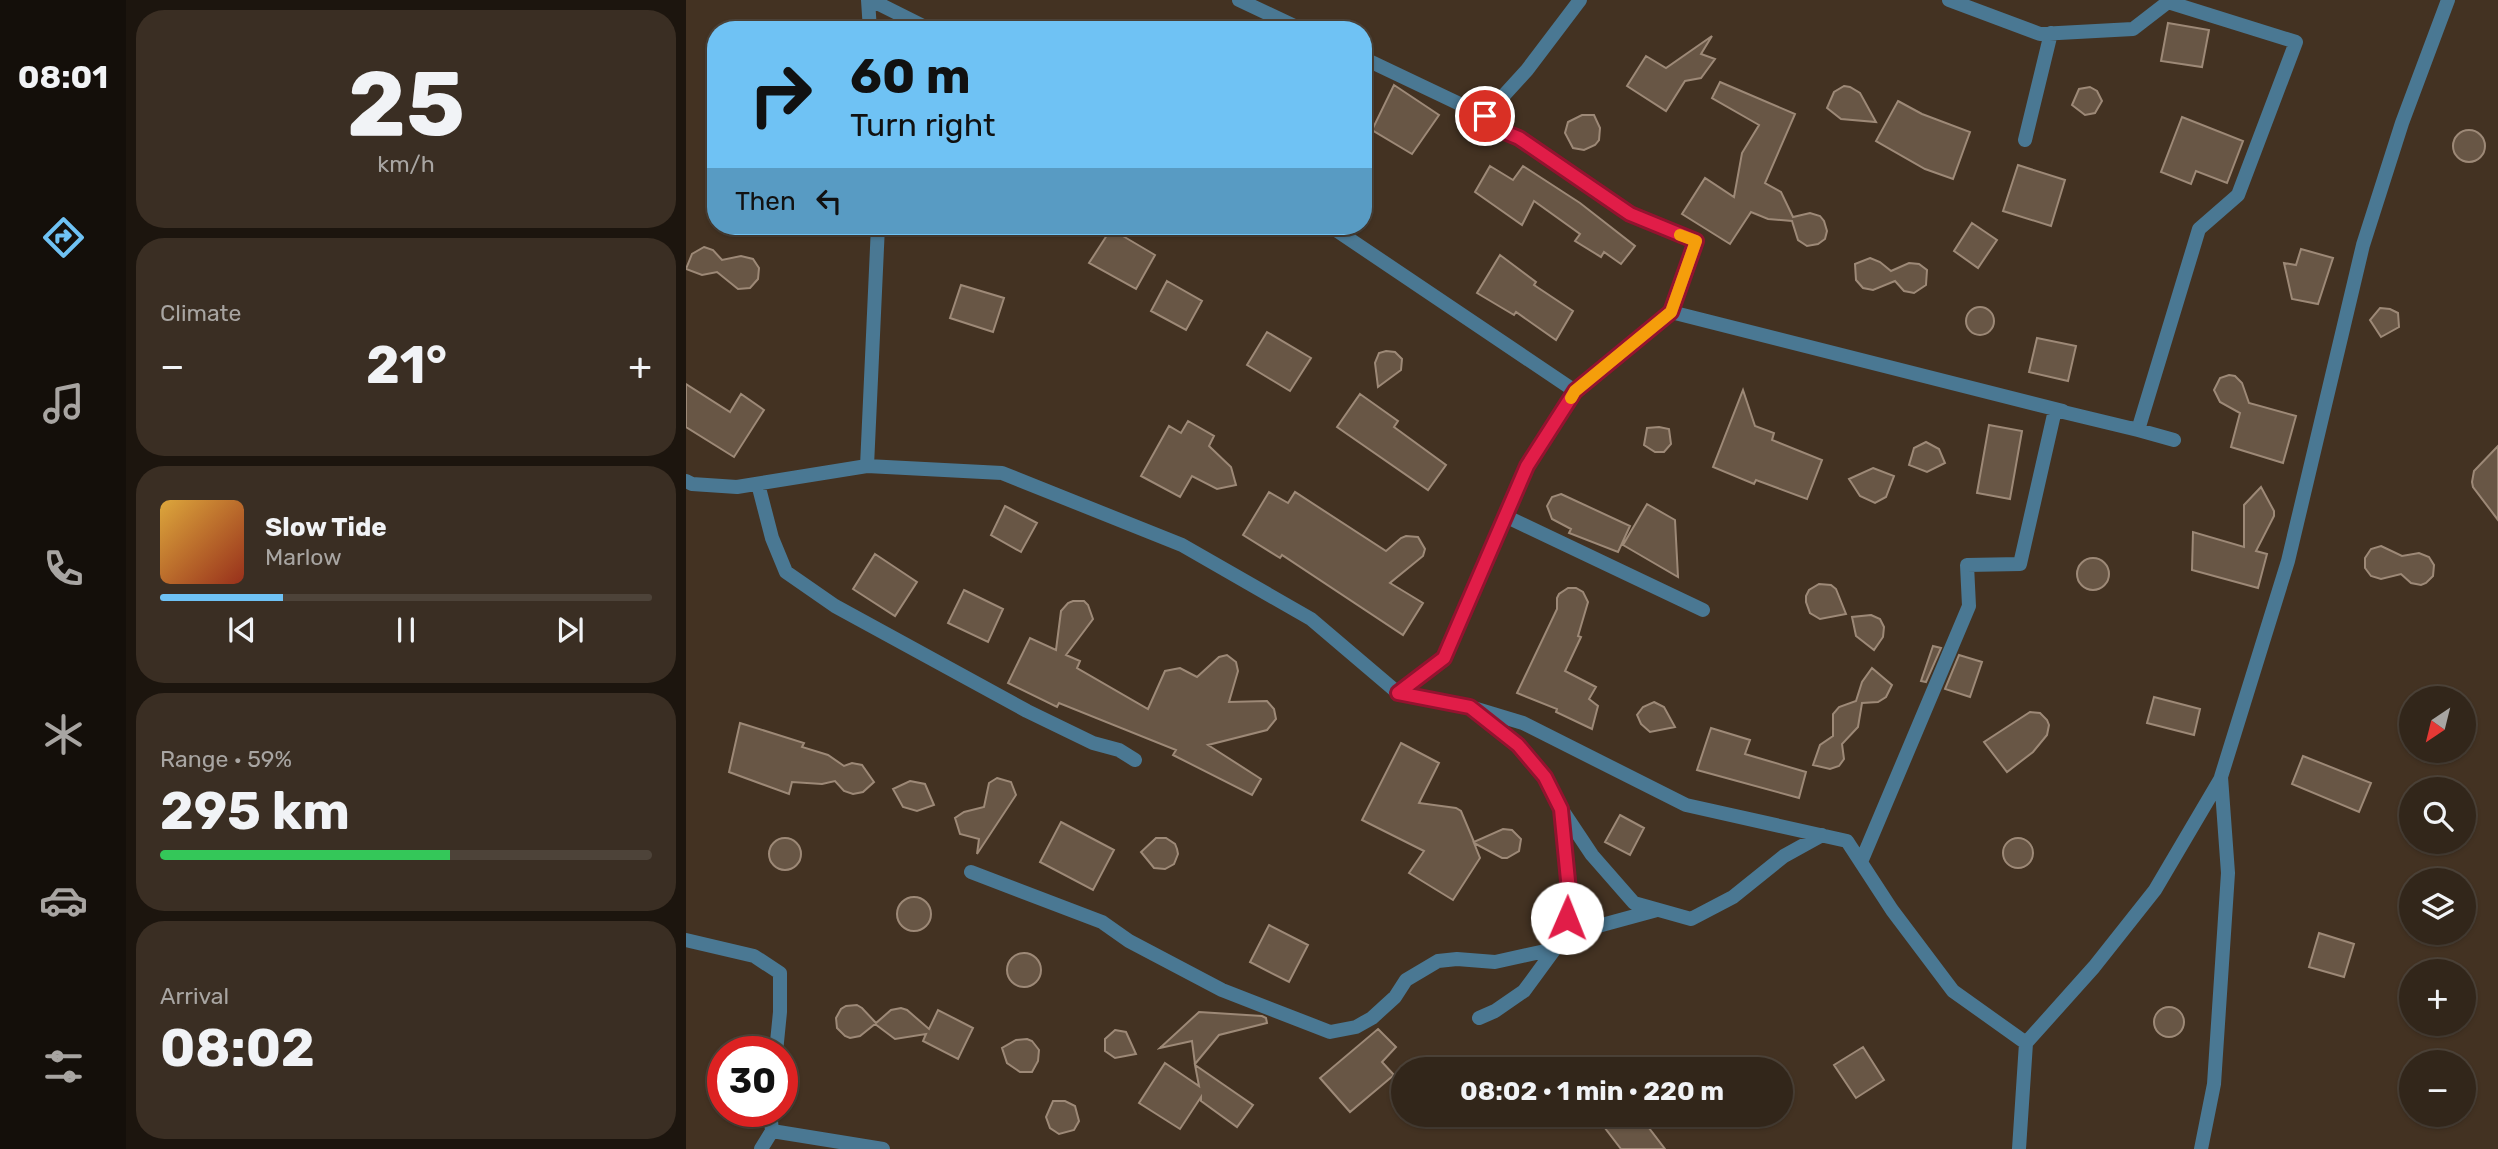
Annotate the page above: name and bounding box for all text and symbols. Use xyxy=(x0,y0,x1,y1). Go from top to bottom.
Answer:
text: 60 m xyxy=(850,47,971,105)
icon: right xyxy=(735,49,826,140)
text: 25 xyxy=(347,50,465,158)
text: 08:01 xyxy=(18,58,108,96)
pin xyxy=(1455,86,1515,146)
icon: arrive xyxy=(1466,97,1504,135)
text: Turn right xyxy=(850,106,995,144)
text: km/h xyxy=(377,150,435,178)
icon: left xyxy=(810,182,848,220)
text: Then xyxy=(735,186,796,217)
icon: directions xyxy=(39,213,88,262)
text: Climate xyxy=(160,299,241,327)
text: 21° xyxy=(366,334,447,396)
text: − xyxy=(160,343,185,389)
text: + xyxy=(628,343,652,389)
icon: music xyxy=(39,379,88,428)
text: Slow Tide xyxy=(265,512,387,543)
text: Marlow xyxy=(265,543,342,571)
icon: phone xyxy=(39,544,88,593)
icon: previous xyxy=(223,611,261,649)
icon: pause xyxy=(387,611,425,649)
icon: next xyxy=(551,611,589,649)
north arrow xyxy=(2399,686,2476,763)
map controls xyxy=(2399,686,2476,1127)
icon: climate xyxy=(39,710,88,759)
text: Range · 59% xyxy=(160,745,292,773)
button: search xyxy=(2399,777,2476,854)
text: 295 km xyxy=(160,780,350,842)
button: layers xyxy=(2399,868,2476,945)
icon: car xyxy=(39,876,88,925)
position arrow xyxy=(1530,881,1604,955)
button: + xyxy=(2399,959,2476,1036)
text: Arrival xyxy=(160,982,229,1010)
text: 08:02 xyxy=(160,1017,315,1079)
speed limit sign: 30 xyxy=(707,1036,798,1127)
icon: filters xyxy=(39,1042,88,1091)
button: − xyxy=(2399,1050,2476,1127)
text: 08:02 · 1 min · 220 m xyxy=(1460,1076,1724,1107)

